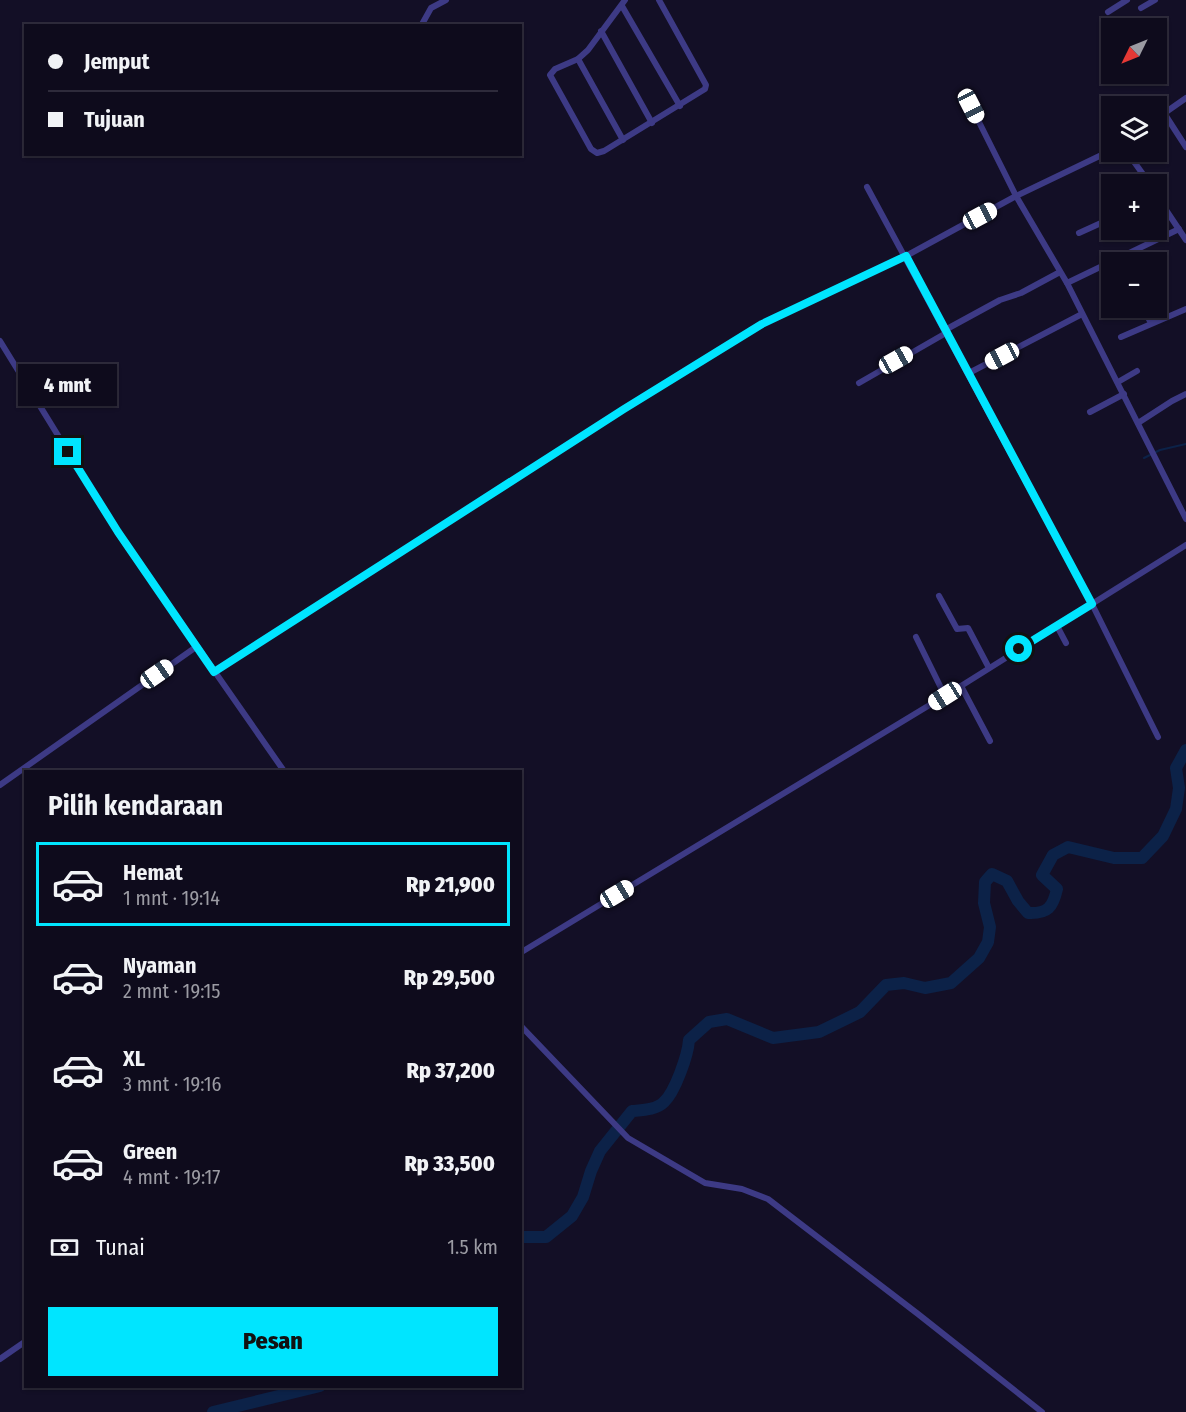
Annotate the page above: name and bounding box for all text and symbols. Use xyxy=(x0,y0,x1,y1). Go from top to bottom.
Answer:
north arrow xyxy=(1101,18,1167,84)
map controls xyxy=(1101,18,1167,318)
text: Jemput xyxy=(84,48,149,75)
car xyxy=(955,86,987,126)
button: layers xyxy=(1101,96,1167,162)
text: Tujuan xyxy=(84,106,145,133)
button: + xyxy=(1101,174,1167,240)
car xyxy=(960,200,1000,232)
button: − xyxy=(1101,252,1167,318)
car xyxy=(982,340,1022,372)
car xyxy=(876,343,916,377)
callout: 4 mnt xyxy=(19,365,118,407)
text: 4 mnt xyxy=(44,373,91,397)
route end xyxy=(54,438,81,465)
route start xyxy=(1005,635,1032,662)
car xyxy=(137,656,177,692)
car xyxy=(925,679,965,713)
text: Pilih kendaraan xyxy=(48,790,223,822)
icon: car xyxy=(51,857,105,911)
text: Hemat xyxy=(123,859,183,886)
text: Rp 21,900 xyxy=(406,871,495,898)
car xyxy=(597,877,637,911)
text: 1 mnt · 19:14 xyxy=(123,886,220,910)
icon: car xyxy=(51,950,105,1004)
text: Nyaman xyxy=(123,952,196,979)
text: Rp 29,500 xyxy=(404,964,495,991)
text: 2 mnt · 19:15 xyxy=(123,979,221,1003)
icon: car xyxy=(51,1043,105,1097)
text: XL xyxy=(123,1045,145,1072)
text: Rp 37,200 xyxy=(406,1057,495,1084)
text: 3 mnt · 19:16 xyxy=(123,1072,221,1096)
icon: car xyxy=(51,1136,105,1190)
text: Green xyxy=(123,1138,177,1165)
text: Rp 33,500 xyxy=(404,1150,495,1177)
text: 4 mnt · 19:17 xyxy=(123,1165,220,1189)
icon: cash xyxy=(48,1231,81,1264)
text: Tunai xyxy=(96,1234,145,1261)
text: 1.5 km xyxy=(447,1235,498,1259)
button: Pesan xyxy=(48,1307,498,1376)

